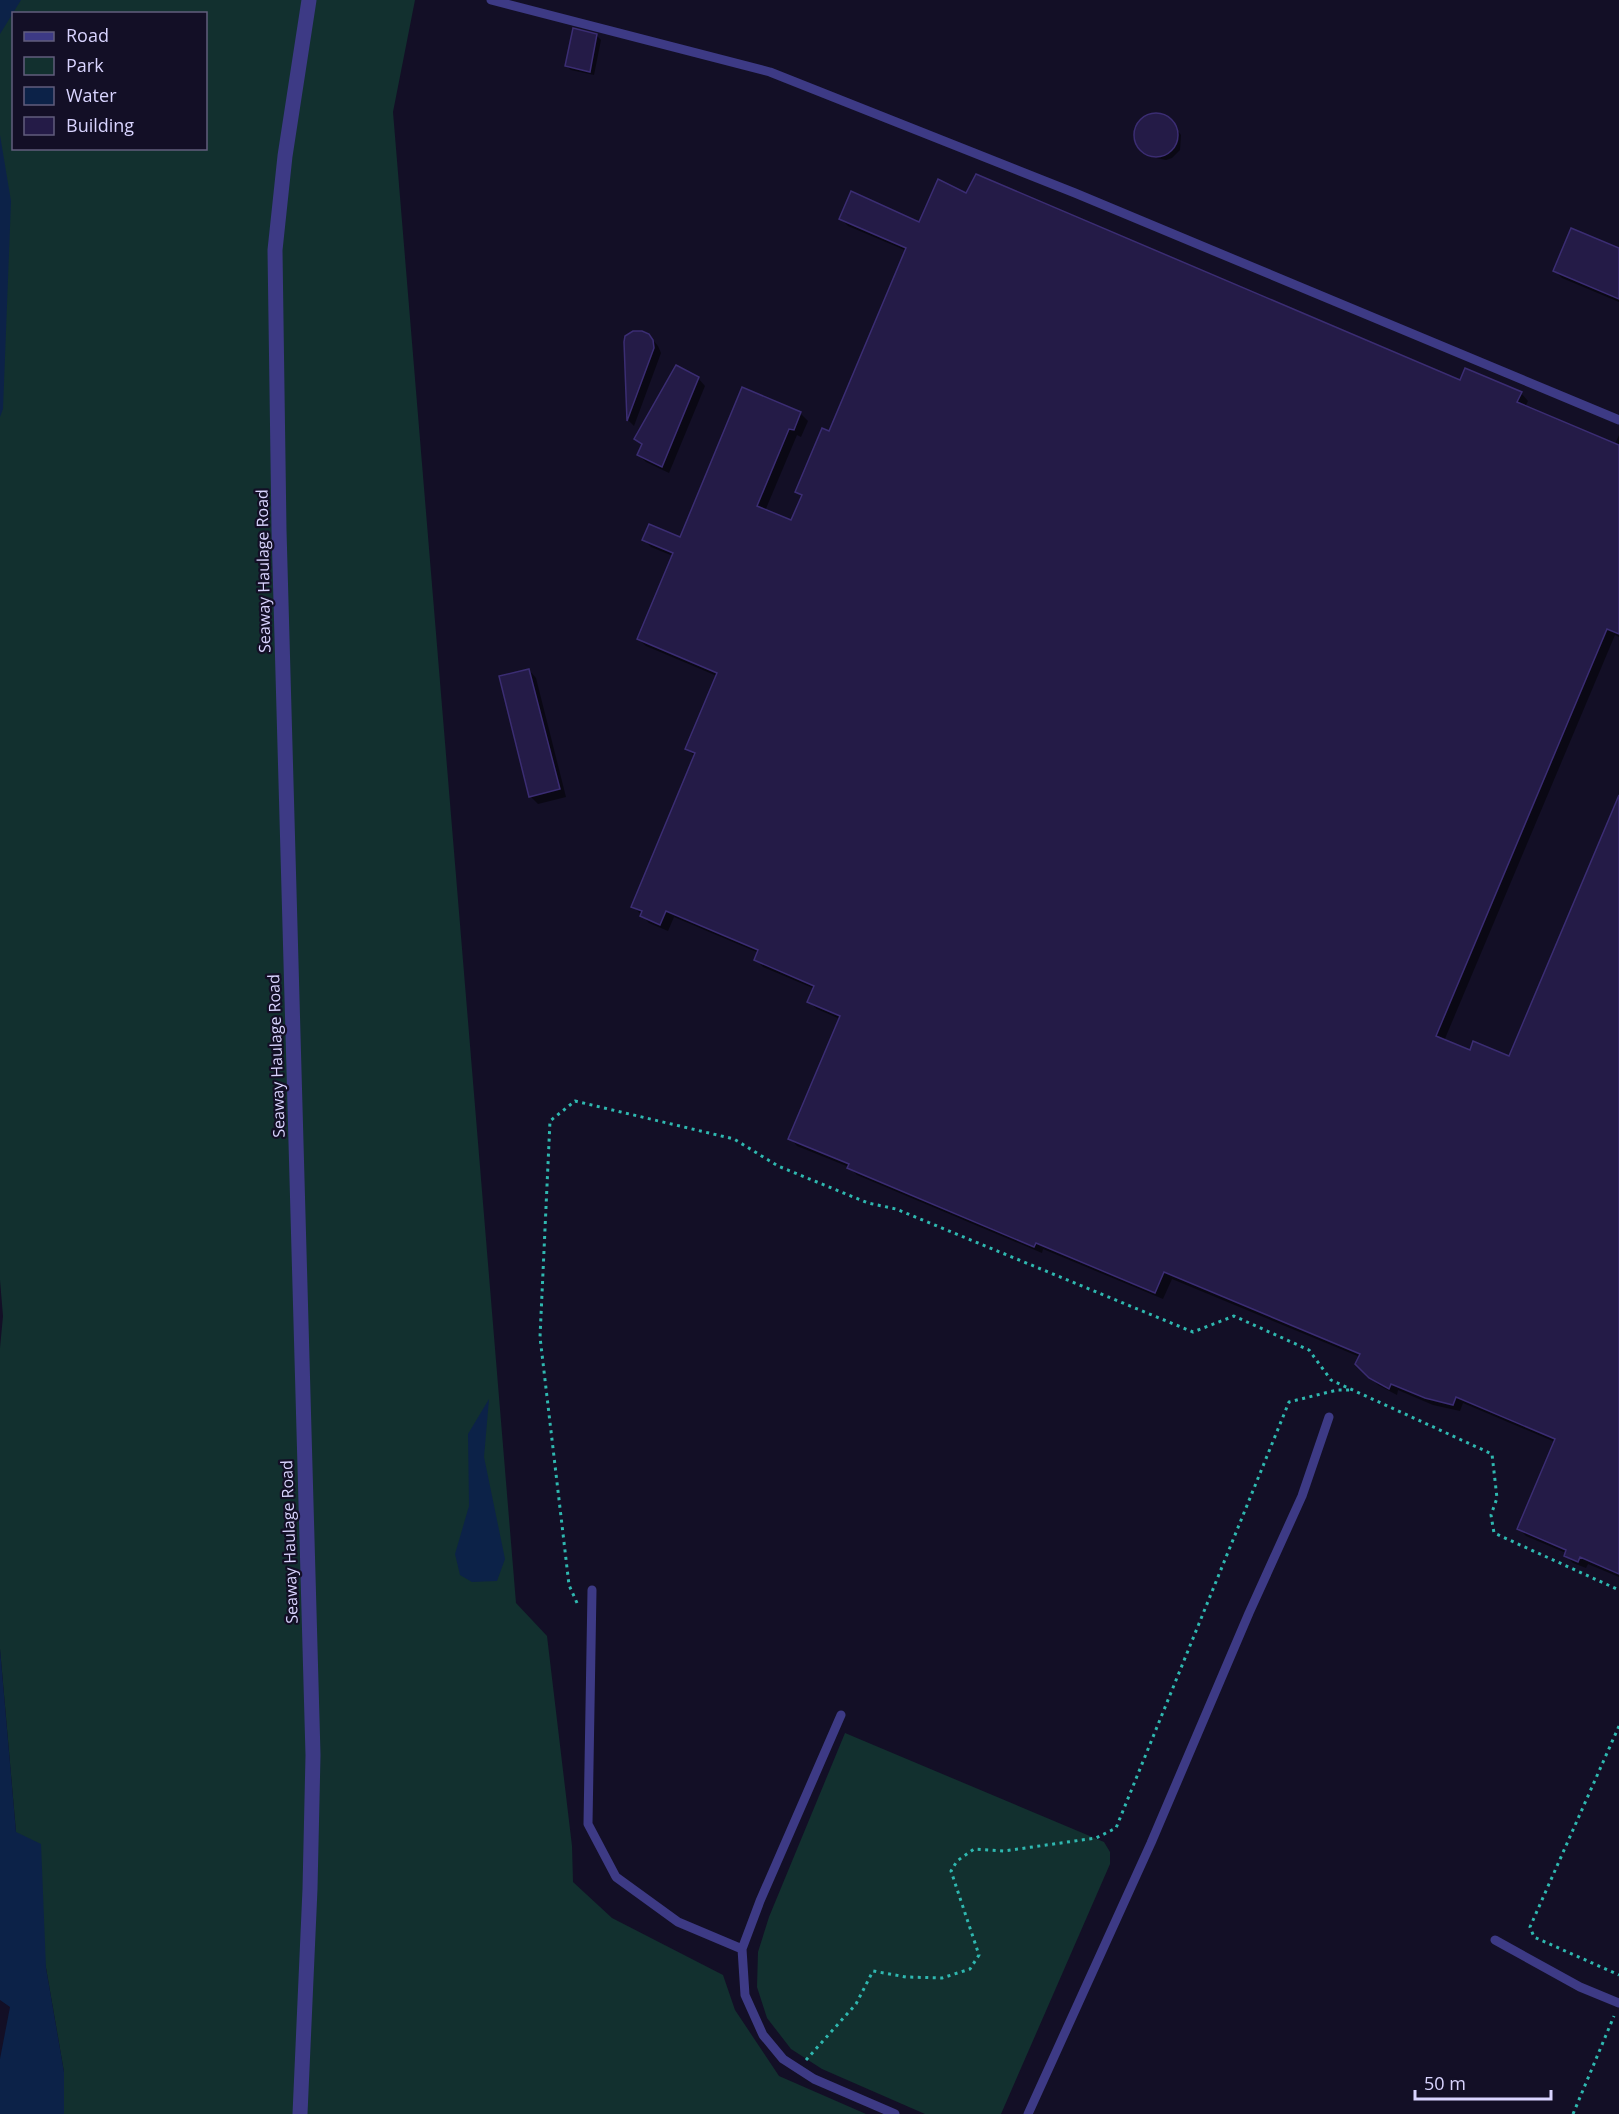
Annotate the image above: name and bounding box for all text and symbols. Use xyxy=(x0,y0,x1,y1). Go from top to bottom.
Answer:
legend xyxy=(12,12,207,150)
text: Road xyxy=(66,23,109,47)
text: Park xyxy=(66,53,104,77)
text: Water xyxy=(66,83,117,107)
text: Building xyxy=(66,113,134,137)
street label: Seaway Haulage Road xyxy=(251,489,275,653)
street label: Seaway Haulage Road xyxy=(262,974,290,1138)
street label: Seaway Haulage Road xyxy=(275,1460,303,1624)
scale bar xyxy=(1415,2063,1552,2101)
text: 50 m xyxy=(1424,2071,1466,2095)

